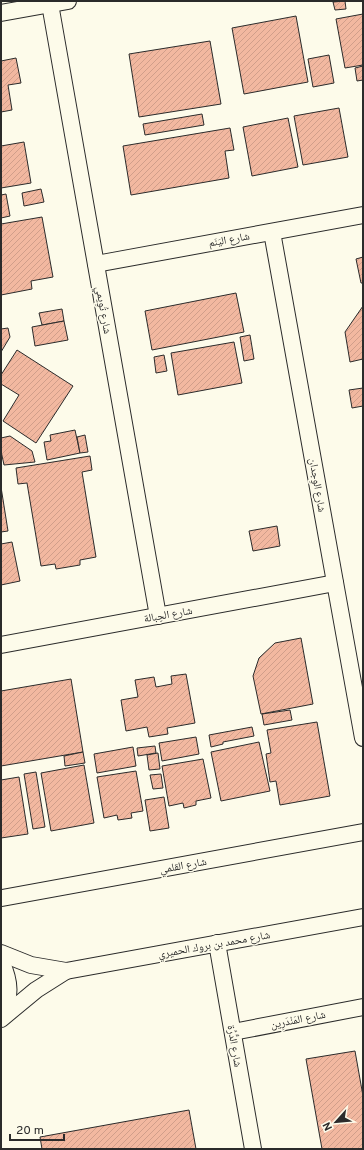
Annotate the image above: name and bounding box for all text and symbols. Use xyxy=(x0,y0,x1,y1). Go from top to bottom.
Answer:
street label: شارع اليَنَم xyxy=(208,229,251,250)
street label: شارع تُوِيمي xyxy=(91,285,114,335)
street label: شارع الوِجدان xyxy=(305,457,329,513)
street label: شارع الحِبالة xyxy=(143,604,194,626)
street label: شارع القلمي xyxy=(159,855,208,878)
street label: شارع محمد بن بروك الحميري xyxy=(157,928,271,963)
street label: شارع المَنْدَرِين xyxy=(269,1008,327,1033)
street label: شارع الدُّرَّة xyxy=(223,1024,245,1068)
north arrow xyxy=(316,1102,356,1142)
scale bar xyxy=(10,1116,64,1142)
text: N xyxy=(320,1119,336,1133)
text: 20 m xyxy=(16,1123,44,1139)

